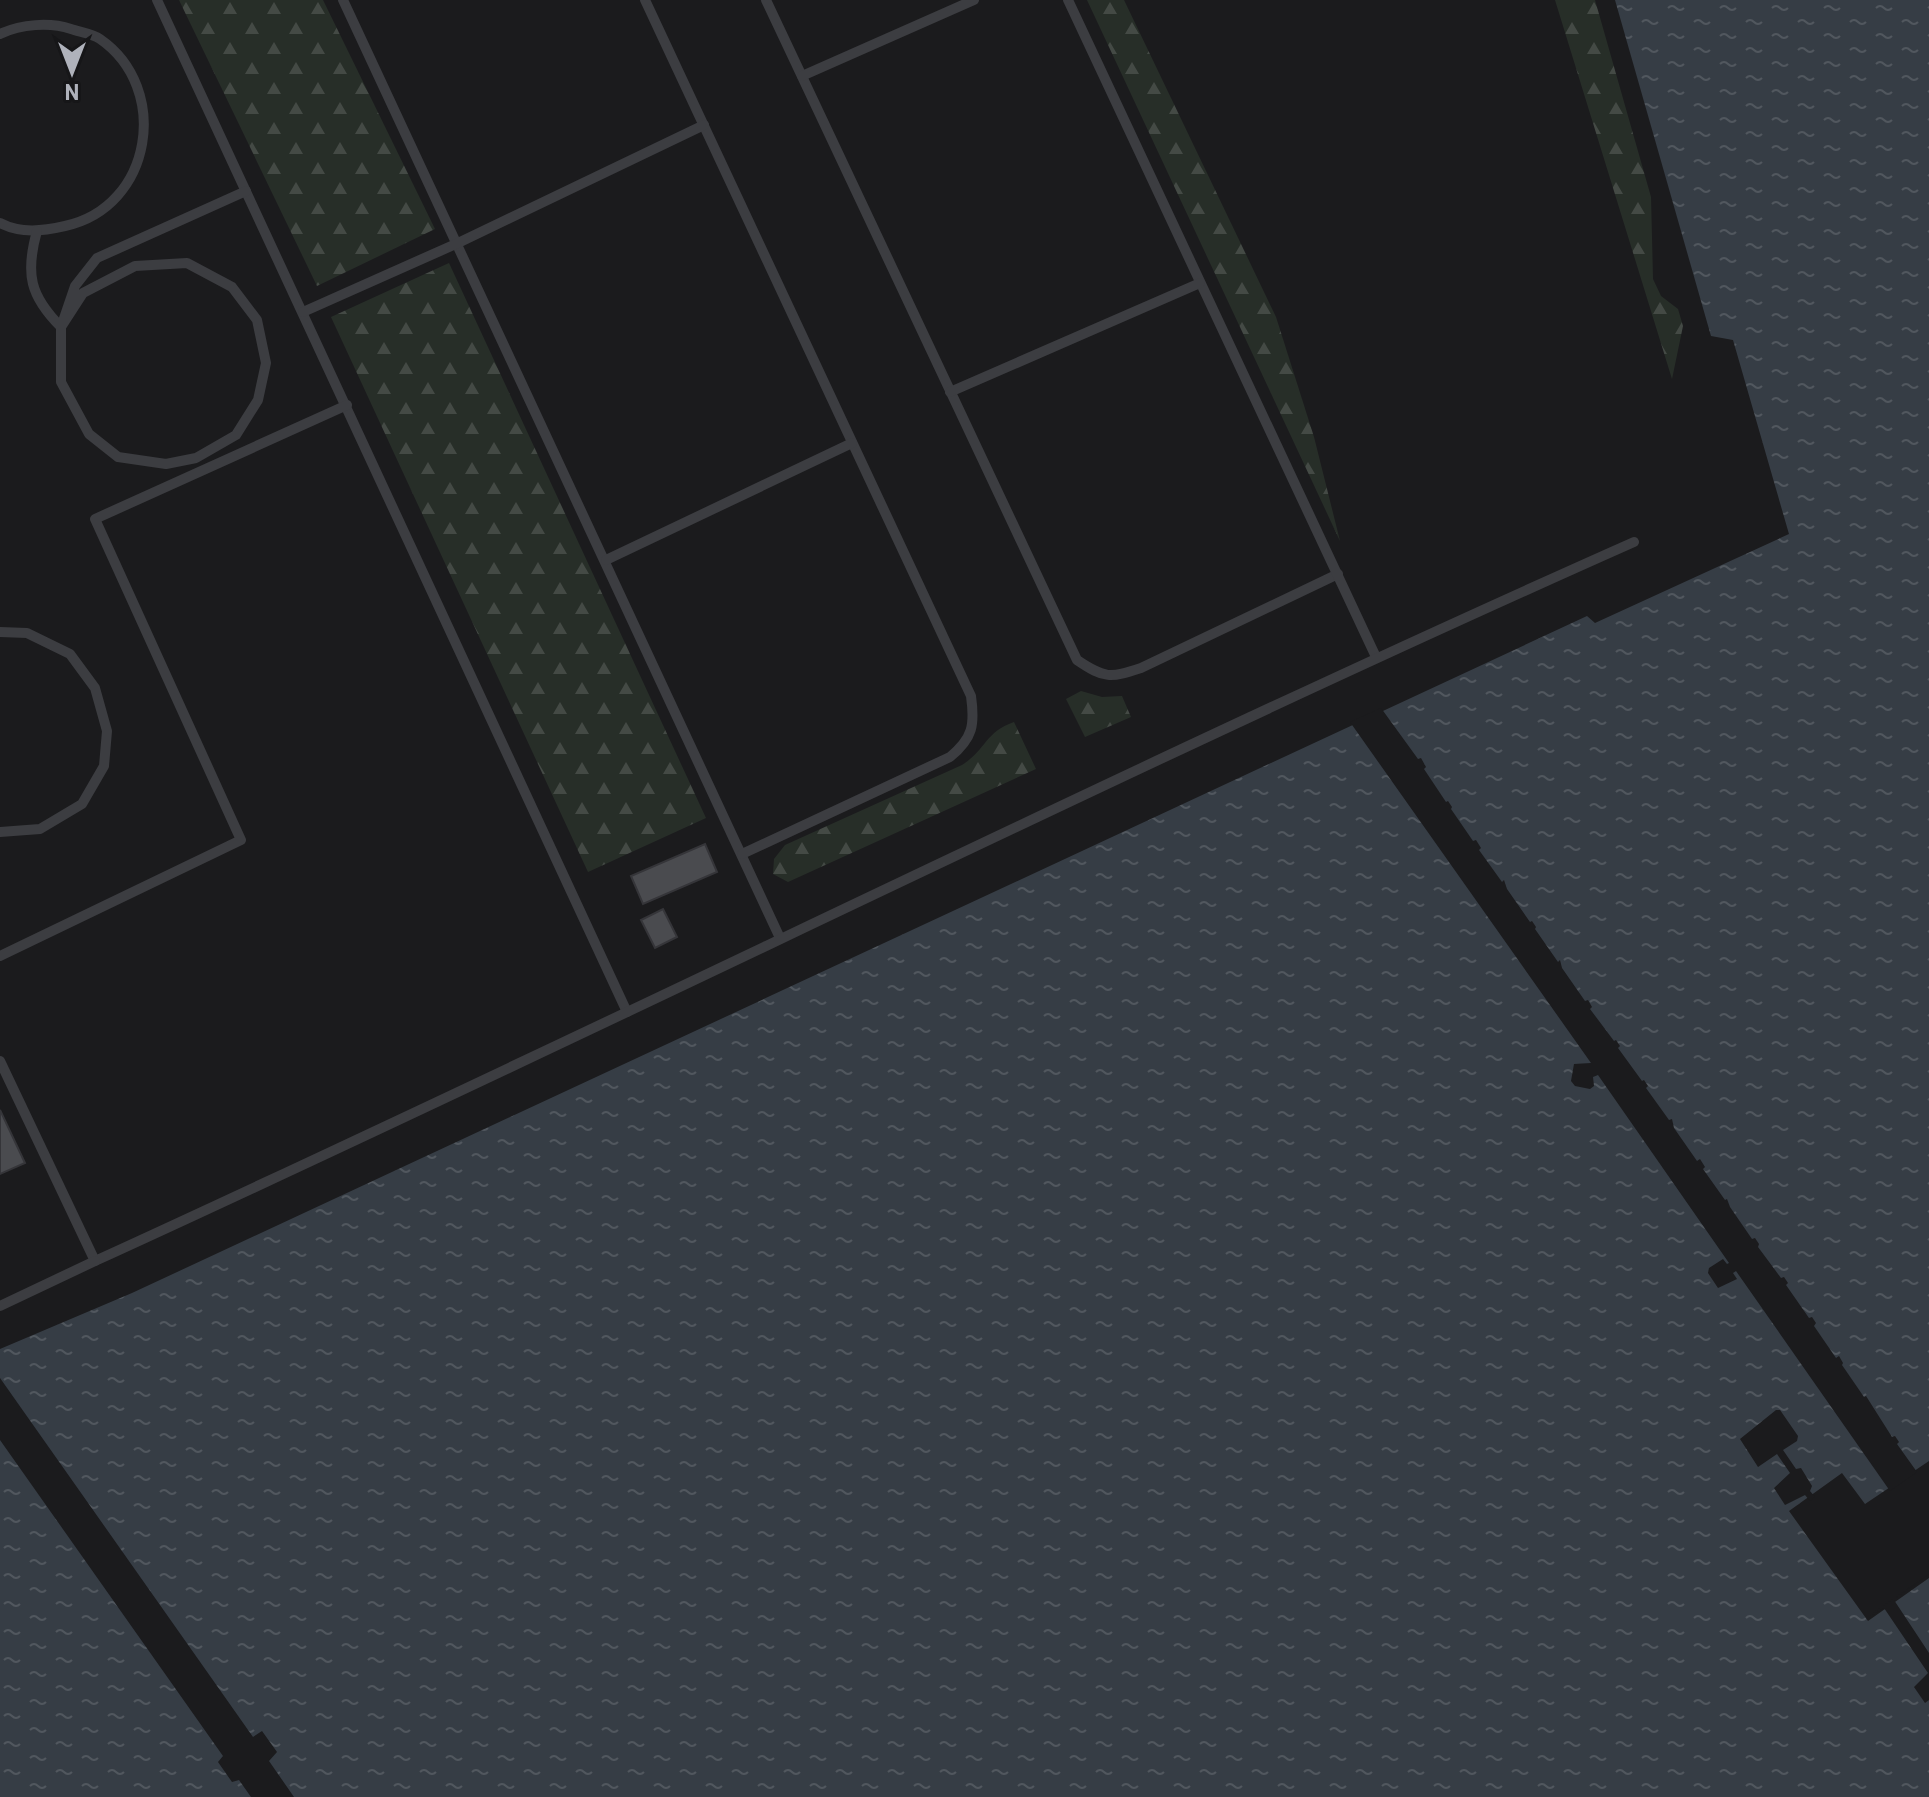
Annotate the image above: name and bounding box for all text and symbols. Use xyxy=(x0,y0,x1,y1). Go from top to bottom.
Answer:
north arrow xyxy=(32,32,112,112)
text: N xyxy=(65,80,79,106)

